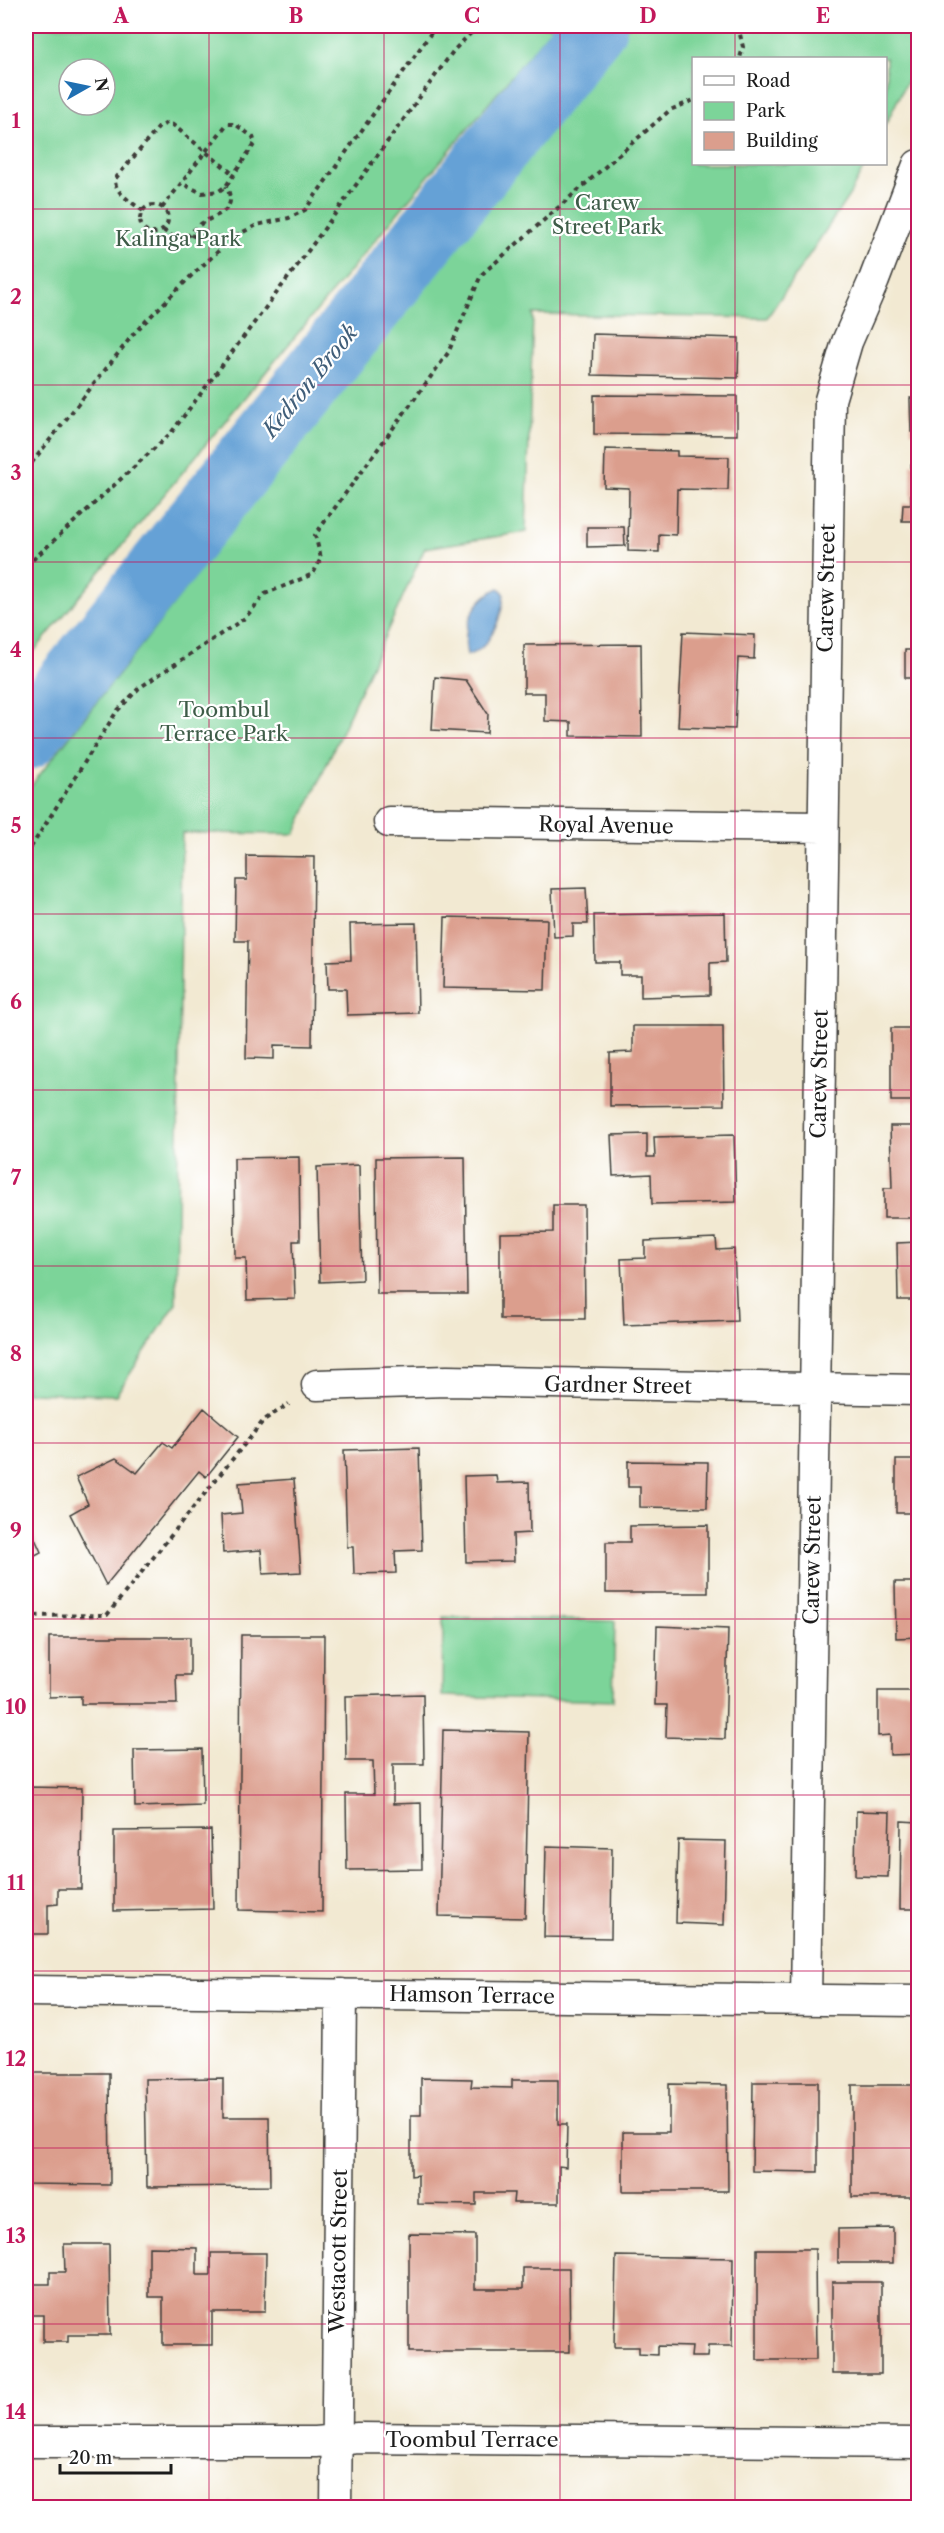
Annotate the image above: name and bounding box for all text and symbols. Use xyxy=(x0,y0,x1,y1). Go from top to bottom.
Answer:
text: A xyxy=(112,4,129,28)
text: B xyxy=(289,4,304,28)
text: C xyxy=(464,4,480,28)
text: D xyxy=(639,4,657,28)
text: E xyxy=(816,4,830,28)
north arrow xyxy=(57,57,117,117)
legend xyxy=(692,57,887,165)
text: Road xyxy=(746,70,791,92)
text: N xyxy=(91,76,113,93)
text: Park xyxy=(746,100,787,122)
text: 1 xyxy=(12,109,21,133)
text: Building xyxy=(746,130,818,152)
park label: Carew Street Park xyxy=(552,190,663,239)
park label: Kalinga Park xyxy=(115,226,242,251)
text: 2 xyxy=(10,285,22,309)
water label: Kedron Brook xyxy=(255,319,364,444)
text: 3 xyxy=(10,461,22,485)
street label: Carew Street xyxy=(812,523,840,653)
text: 4 xyxy=(10,638,22,662)
park label: Toombul Terrace Park xyxy=(160,697,289,746)
street label: Royal Avenue xyxy=(538,811,674,839)
text: 5 xyxy=(10,814,22,838)
text: 6 xyxy=(10,990,22,1014)
street label: Carew Street xyxy=(805,1009,833,1139)
text: 7 xyxy=(11,1166,22,1190)
text: 8 xyxy=(10,1342,22,1366)
street label: Gardner Street xyxy=(544,1371,693,1399)
street label: Carew Street xyxy=(798,1495,826,1625)
text: 9 xyxy=(10,1519,22,1543)
text: 10 xyxy=(5,1695,27,1719)
text: 11 xyxy=(7,1871,25,1895)
street label: Hamson Terrace xyxy=(389,1981,555,2009)
text: 12 xyxy=(6,2047,26,2071)
street label: Westacott Street xyxy=(324,2168,352,2334)
text: 13 xyxy=(6,2224,26,2248)
text: 14 xyxy=(6,2400,26,2424)
street label: Toombul Terrace xyxy=(386,2427,558,2452)
scale bar xyxy=(60,2437,171,2475)
text: 20 m xyxy=(69,2447,113,2469)

